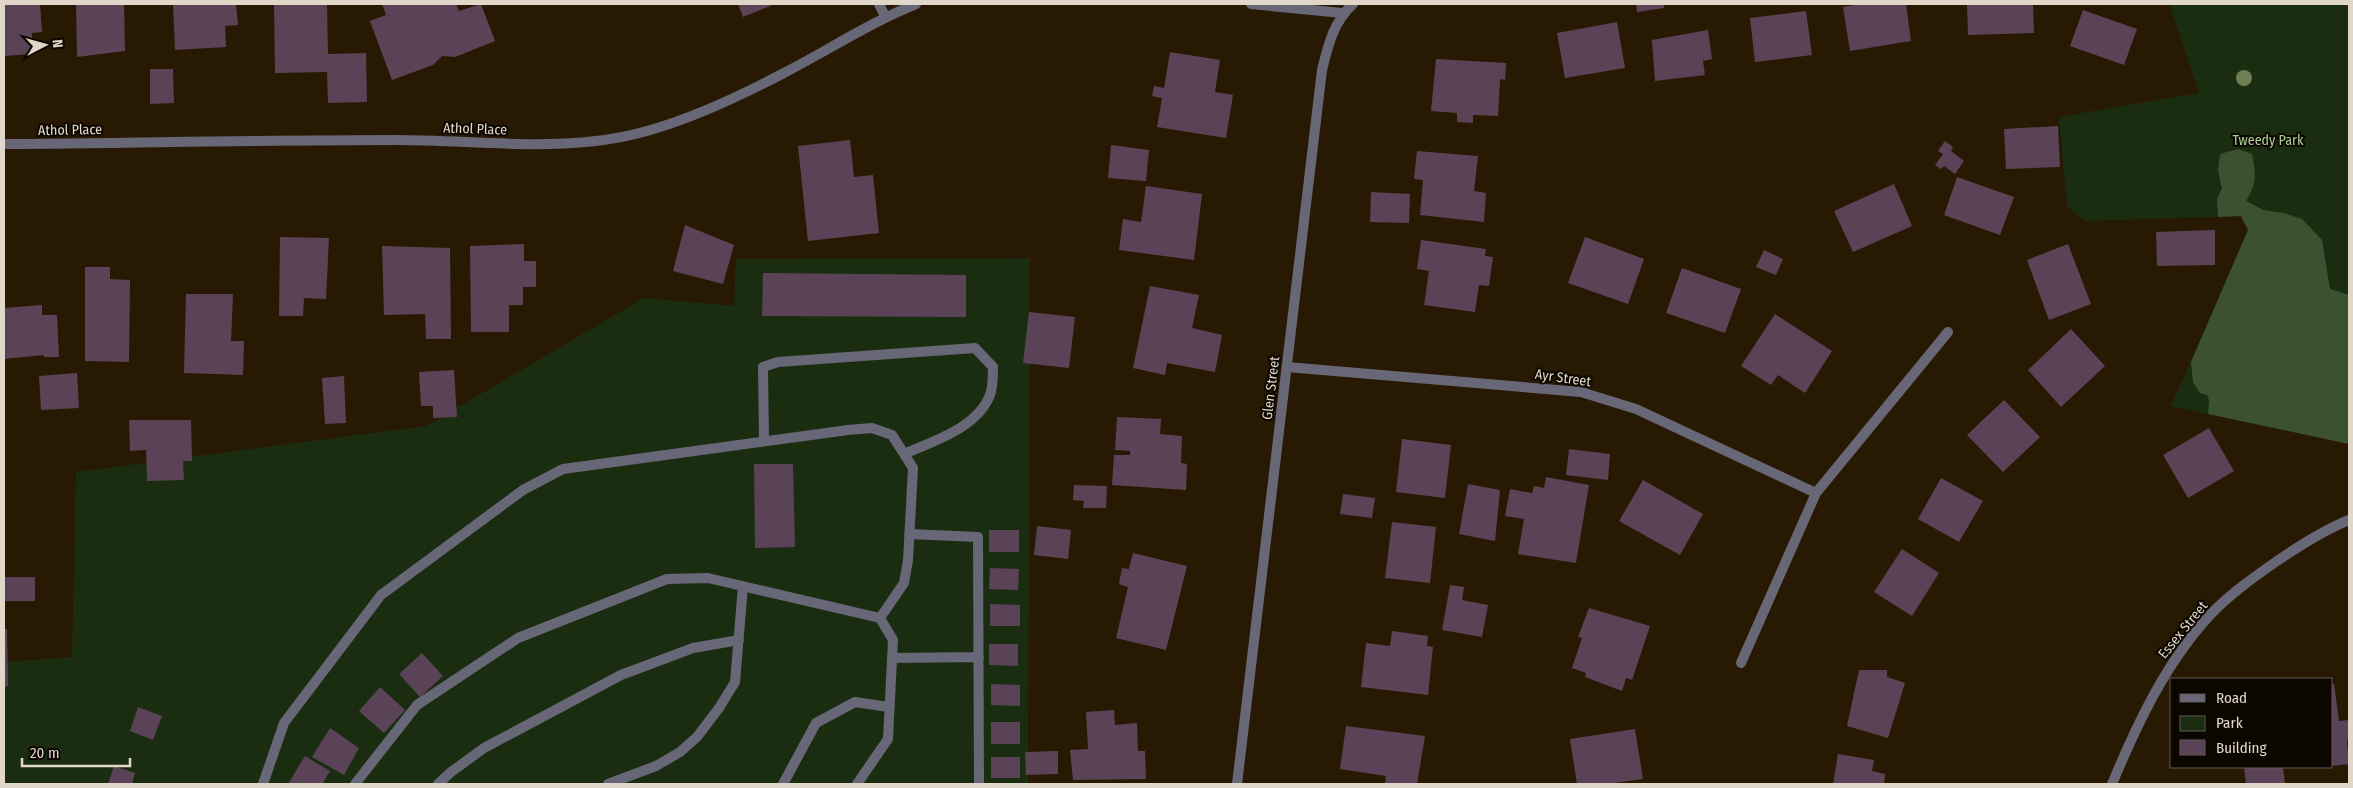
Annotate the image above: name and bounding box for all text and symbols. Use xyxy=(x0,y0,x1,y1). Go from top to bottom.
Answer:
north arrow xyxy=(20,20,70,70)
text: N xyxy=(49,39,66,49)
street label: Athol Place xyxy=(443,119,507,139)
street label: Athol Place xyxy=(38,121,102,139)
park label: Tweedy Park xyxy=(2233,132,2304,149)
street label: Glen Street xyxy=(1259,355,1283,421)
street label: Ayr Street xyxy=(1534,366,1592,390)
street label: Essex Street xyxy=(2155,598,2212,662)
legend xyxy=(2170,678,2333,768)
text: Road xyxy=(2216,689,2247,707)
text: Park xyxy=(2216,714,2243,732)
scale bar xyxy=(22,736,130,768)
text: Building xyxy=(2216,739,2267,757)
text: 20 m xyxy=(30,744,60,762)

